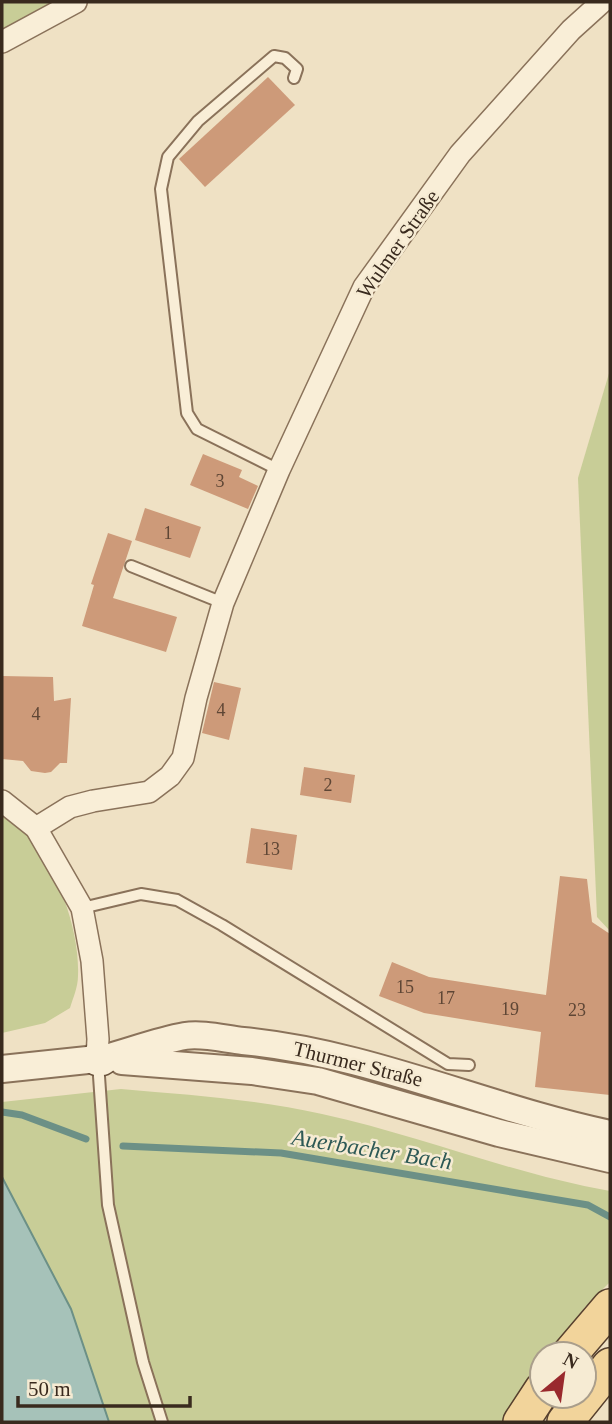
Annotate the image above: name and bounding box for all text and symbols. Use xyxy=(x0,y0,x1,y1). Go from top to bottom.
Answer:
street label: Wulmer Straße xyxy=(352,185,444,303)
house number: 3 xyxy=(216,471,225,491)
house number: 1 xyxy=(164,523,173,543)
house number: 4 xyxy=(217,700,226,720)
house number: 4 xyxy=(32,704,41,724)
house number: 2 xyxy=(324,775,333,795)
house number: 13 xyxy=(262,839,280,859)
house number: 15 xyxy=(396,977,414,997)
house number: 17 xyxy=(437,988,455,1008)
house number: 19 xyxy=(501,999,519,1019)
house number: 23 xyxy=(568,1000,586,1020)
street label: Thurmer Straße xyxy=(291,1036,425,1092)
water label: Auerbacher Bach xyxy=(288,1124,454,1174)
north arrow xyxy=(528,1340,598,1410)
text: N xyxy=(560,1348,582,1373)
scale bar xyxy=(18,1364,189,1408)
text: 50 m xyxy=(28,1377,71,1401)

